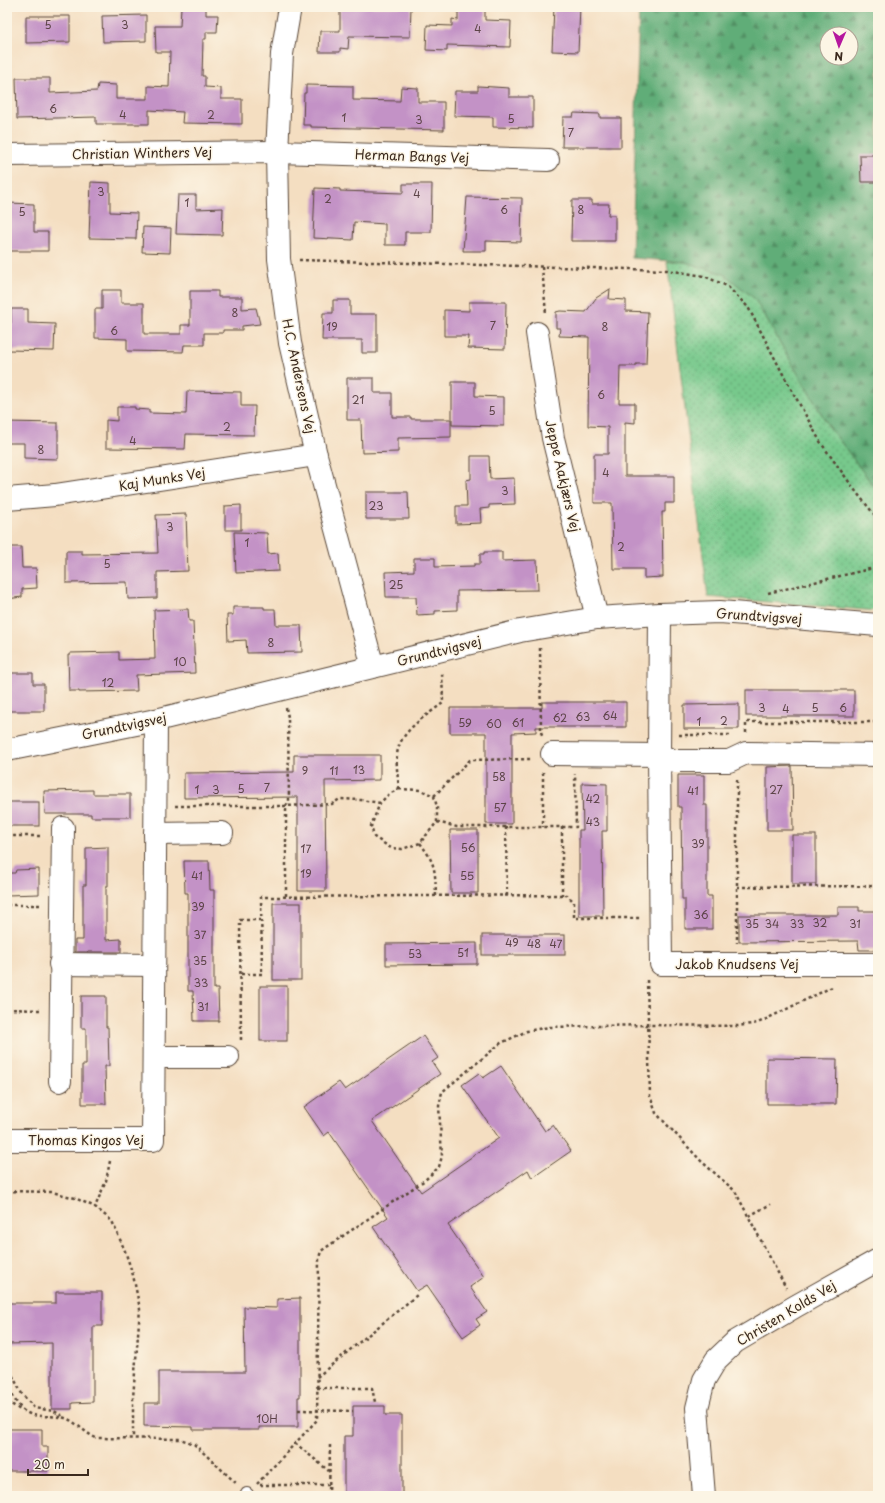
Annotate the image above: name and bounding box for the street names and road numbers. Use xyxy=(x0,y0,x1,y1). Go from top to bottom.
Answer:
street label: Christian Winthers Vej xyxy=(72,142,212,163)
street label: Herman Bangs Vej xyxy=(355,144,469,167)
street label: H.C. Andersens Vej xyxy=(278,317,321,435)
street label: Jeppe Aakjærs Vej xyxy=(541,418,586,534)
street label: Kaj Munks Vej xyxy=(117,462,207,495)
street label: Grundtvigsvej xyxy=(715,603,803,628)
street label: Grundtvigsvej xyxy=(395,631,483,670)
street label: Grundtvigsvej xyxy=(80,707,168,744)
street label: Jakob Knudsens Vej xyxy=(675,954,799,973)
street label: Thomas Kingos Vej xyxy=(28,1130,144,1149)
street label: Christen Kolds Vej xyxy=(732,1275,839,1350)

